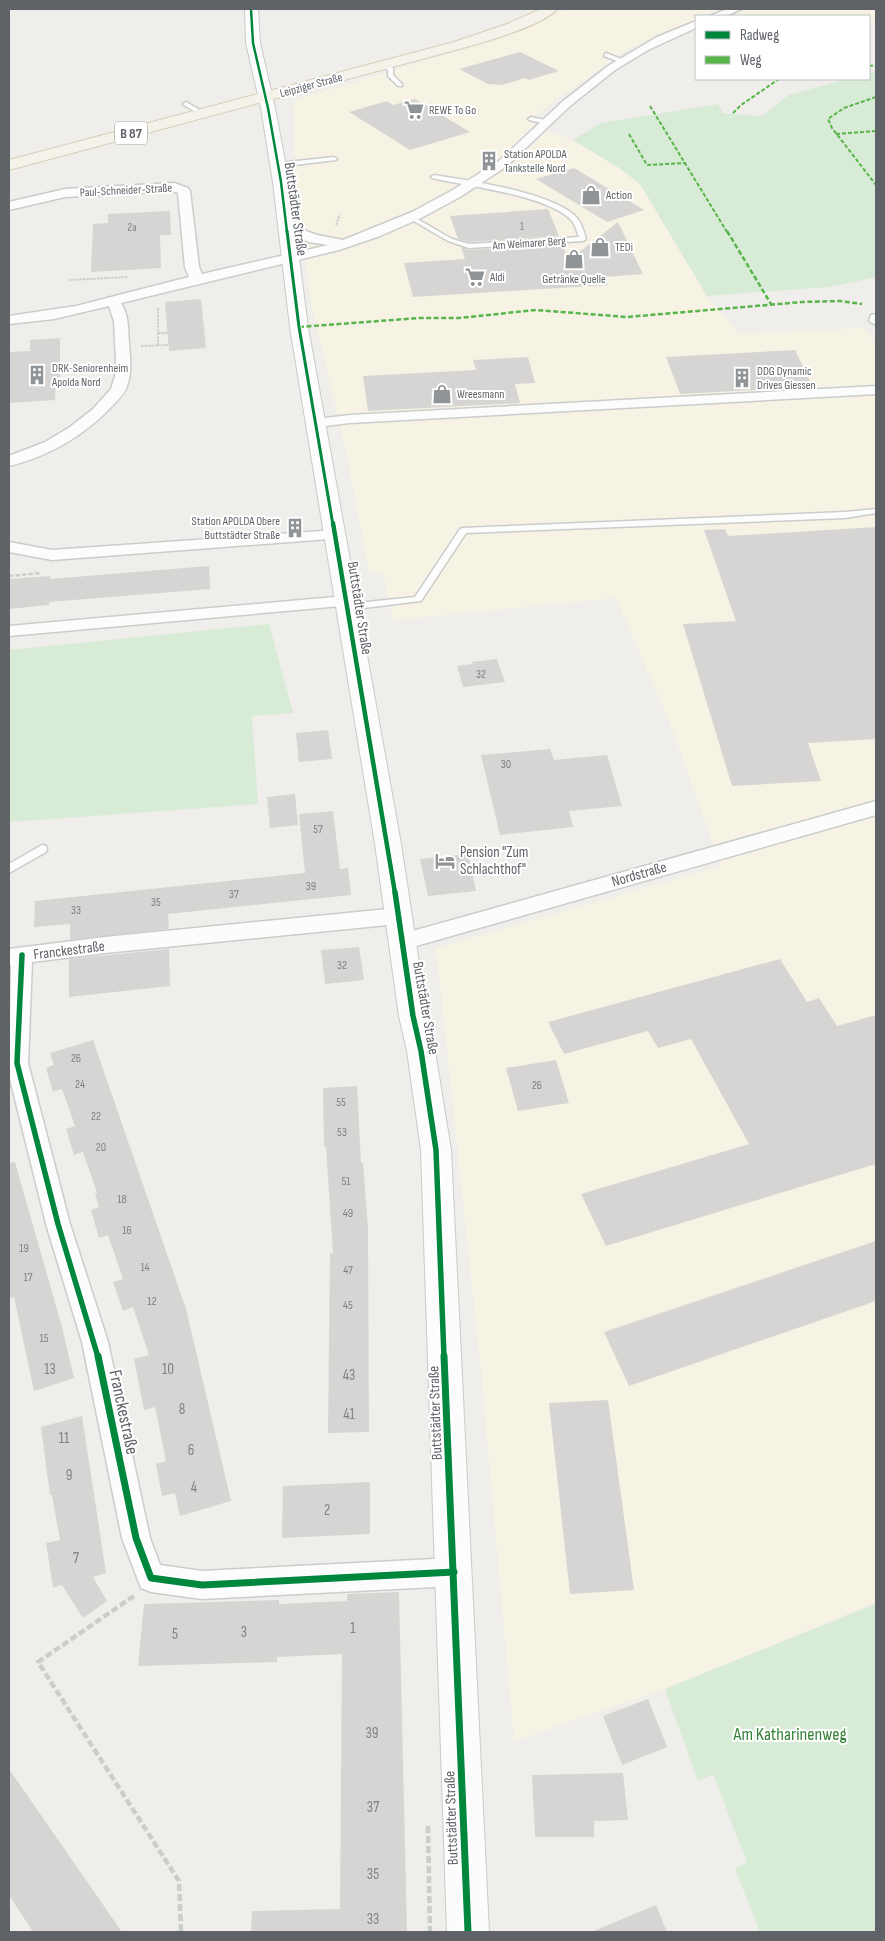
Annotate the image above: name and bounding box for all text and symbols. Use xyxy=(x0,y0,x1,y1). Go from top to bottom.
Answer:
legend xyxy=(695,15,870,80)
text: Radweg xyxy=(740,26,779,45)
text: Weg xyxy=(740,51,762,70)
street label: Leipziger Straße xyxy=(278,70,344,101)
supermarket icon: REWE To Go xyxy=(403,99,425,121)
place label: REWE To Go xyxy=(429,103,476,118)
road number: B 87 xyxy=(115,122,147,144)
place label: Station APOLDA Tankstelle Nord xyxy=(504,147,568,176)
building icon: Station APOLDA Tankstelle Nord xyxy=(478,150,500,172)
street label: Buttstädter Straße xyxy=(280,161,311,257)
street label: Paul-Schneider-Straße xyxy=(79,181,173,200)
shop icon: Action xyxy=(580,184,602,206)
place label: Action xyxy=(605,188,632,203)
house number: 1 xyxy=(520,220,524,233)
house number: 2a xyxy=(128,221,136,234)
street label: Am Weimarer Berg xyxy=(491,233,566,254)
shop icon: TEDi xyxy=(589,236,611,258)
place label: TEDi xyxy=(615,240,633,255)
shop icon: Getränke Quelle xyxy=(563,248,585,270)
supermarket icon: Aldi xyxy=(464,266,486,288)
place label: Aldi xyxy=(489,270,505,285)
place label: Getränke Quelle xyxy=(542,272,606,287)
place label: DRK-Seniorenheim Apolda Nord xyxy=(51,361,128,390)
building icon: DRK-Seniorenheim Apolda Nord xyxy=(26,364,48,386)
place label: DDG Dynamic Drives Giessen xyxy=(757,364,816,393)
building icon: DDG Dynamic Drives Giessen xyxy=(731,367,753,389)
shop icon: Wreesmann xyxy=(431,383,453,405)
place label: Wreesmann xyxy=(457,387,504,402)
place label: Station APOLDA Obere Buttstädter Straße xyxy=(192,514,280,543)
building icon: Station APOLDA Obere Buttstädter Straße xyxy=(284,517,306,539)
street label: Buttstädter Straße xyxy=(343,560,376,656)
house number: 32 xyxy=(476,667,486,682)
house number: 30 xyxy=(501,757,511,772)
house number: 57 xyxy=(313,822,323,837)
place label: Pension "Zum Schlachthof" xyxy=(460,843,528,879)
hotel icon: Pension "Zum Schlachthof" xyxy=(434,850,456,872)
street label: Nordstraße xyxy=(609,858,669,891)
house number: 39 xyxy=(306,879,316,894)
house number: 37 xyxy=(229,887,239,902)
house number: 35 xyxy=(151,895,161,910)
house number: 33 xyxy=(71,903,81,918)
street label: Franckestraße xyxy=(32,937,106,964)
house number: 32 xyxy=(337,958,347,973)
street label: Buttstädter Straße xyxy=(408,960,443,1056)
house number: 26 xyxy=(71,1051,81,1066)
house number: 24 xyxy=(75,1077,85,1092)
house number: 26 xyxy=(532,1078,542,1093)
house number: 55 xyxy=(336,1095,346,1110)
house number: 22 xyxy=(91,1109,101,1124)
house number: 53 xyxy=(337,1125,347,1140)
house number: 20 xyxy=(96,1140,106,1155)
house number: 51 xyxy=(341,1174,351,1189)
house number: 18 xyxy=(117,1192,127,1207)
house number: 49 xyxy=(343,1206,353,1221)
house number: 16 xyxy=(122,1223,132,1238)
house number: 19 xyxy=(19,1241,29,1256)
house number: 14 xyxy=(140,1260,150,1275)
house number: 47 xyxy=(343,1263,353,1278)
house number: 17 xyxy=(24,1270,33,1285)
house number: 12 xyxy=(147,1294,157,1309)
house number: 45 xyxy=(343,1298,353,1313)
house number: 15 xyxy=(39,1331,49,1346)
house number: 13 xyxy=(44,1360,56,1379)
house number: 10 xyxy=(162,1360,174,1379)
house number: 43 xyxy=(343,1366,355,1385)
street label: Buttstädter Straße xyxy=(424,1366,447,1460)
street label: Franckestraße xyxy=(104,1368,143,1456)
house number: 8 xyxy=(179,1400,185,1419)
house number: 41 xyxy=(343,1405,356,1424)
house number: 11 xyxy=(59,1429,70,1448)
house number: 6 xyxy=(188,1441,194,1460)
house number: 9 xyxy=(66,1466,72,1485)
house number: 4 xyxy=(191,1478,197,1497)
house number: 2 xyxy=(324,1501,330,1520)
house number: 7 xyxy=(73,1549,79,1568)
house number: 1 xyxy=(350,1619,356,1638)
house number: 3 xyxy=(241,1623,247,1642)
house number: 5 xyxy=(172,1625,178,1644)
house number: 39 xyxy=(366,1724,378,1743)
park label: Am Katharinenweg xyxy=(732,1724,847,1745)
street label: Buttstädter Straße xyxy=(440,1771,463,1865)
house number: 37 xyxy=(367,1798,379,1817)
house number: 35 xyxy=(367,1865,379,1884)
house number: 33 xyxy=(367,1910,379,1929)

